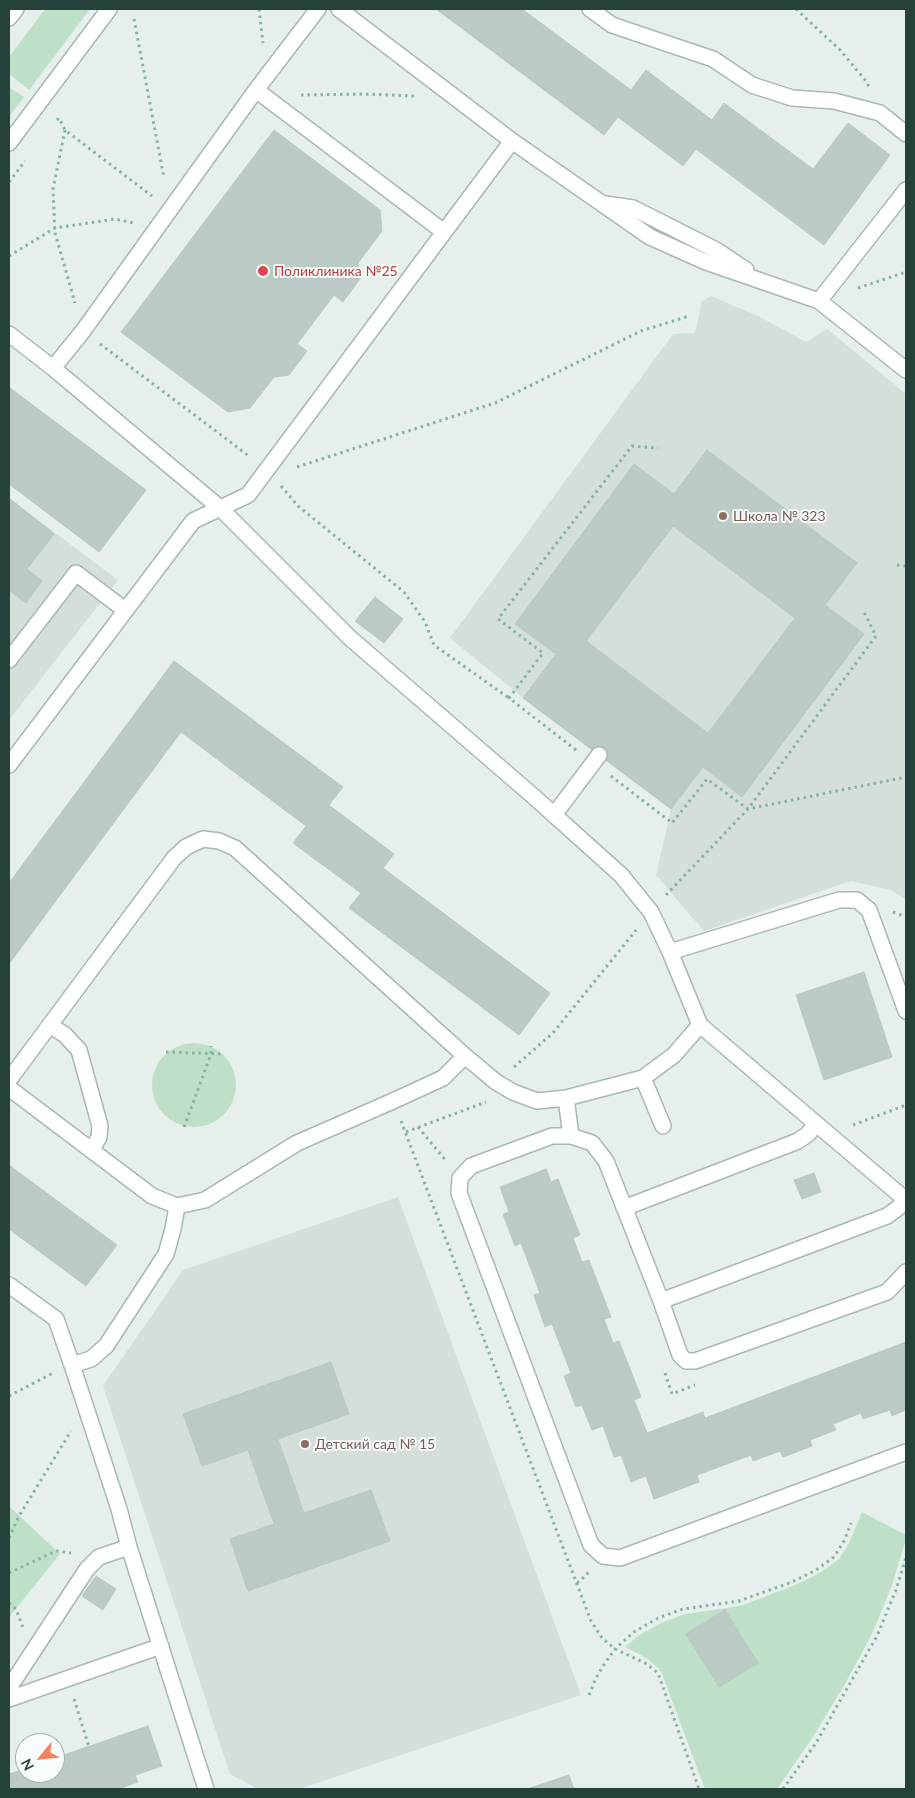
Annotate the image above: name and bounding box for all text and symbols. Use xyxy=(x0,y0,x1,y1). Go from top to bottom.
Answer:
place label: Поликлиника №25 xyxy=(274,263,398,279)
marker: Поликлиника №25 xyxy=(256,264,270,278)
place label: Школа № 323 xyxy=(733,508,826,524)
marker: Школа № 323 xyxy=(717,510,729,522)
place label: Детский сад № 15 xyxy=(315,1436,435,1452)
marker: Детский сад № 15 xyxy=(299,1438,311,1450)
north arrow xyxy=(15,1733,65,1783)
text: N xyxy=(17,1756,37,1774)

